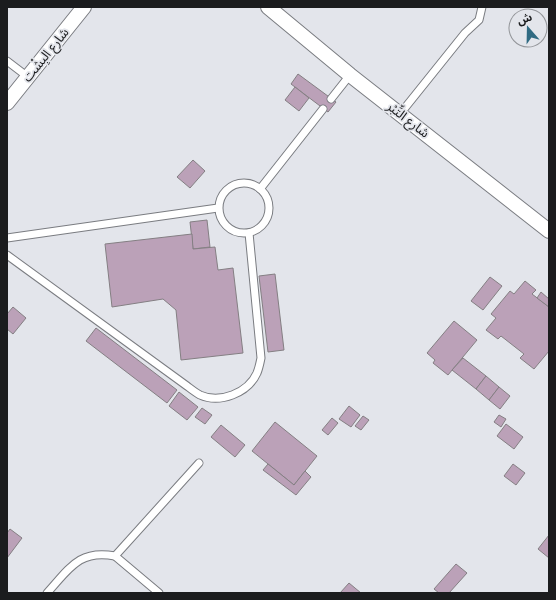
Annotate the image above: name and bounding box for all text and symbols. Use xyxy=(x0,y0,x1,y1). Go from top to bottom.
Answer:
north arrow xyxy=(508,8,548,48)
text: ش xyxy=(515,9,535,30)
street label: شارع البِشْت xyxy=(18,24,74,86)
street label: شارع التِّبْر xyxy=(382,96,434,143)

